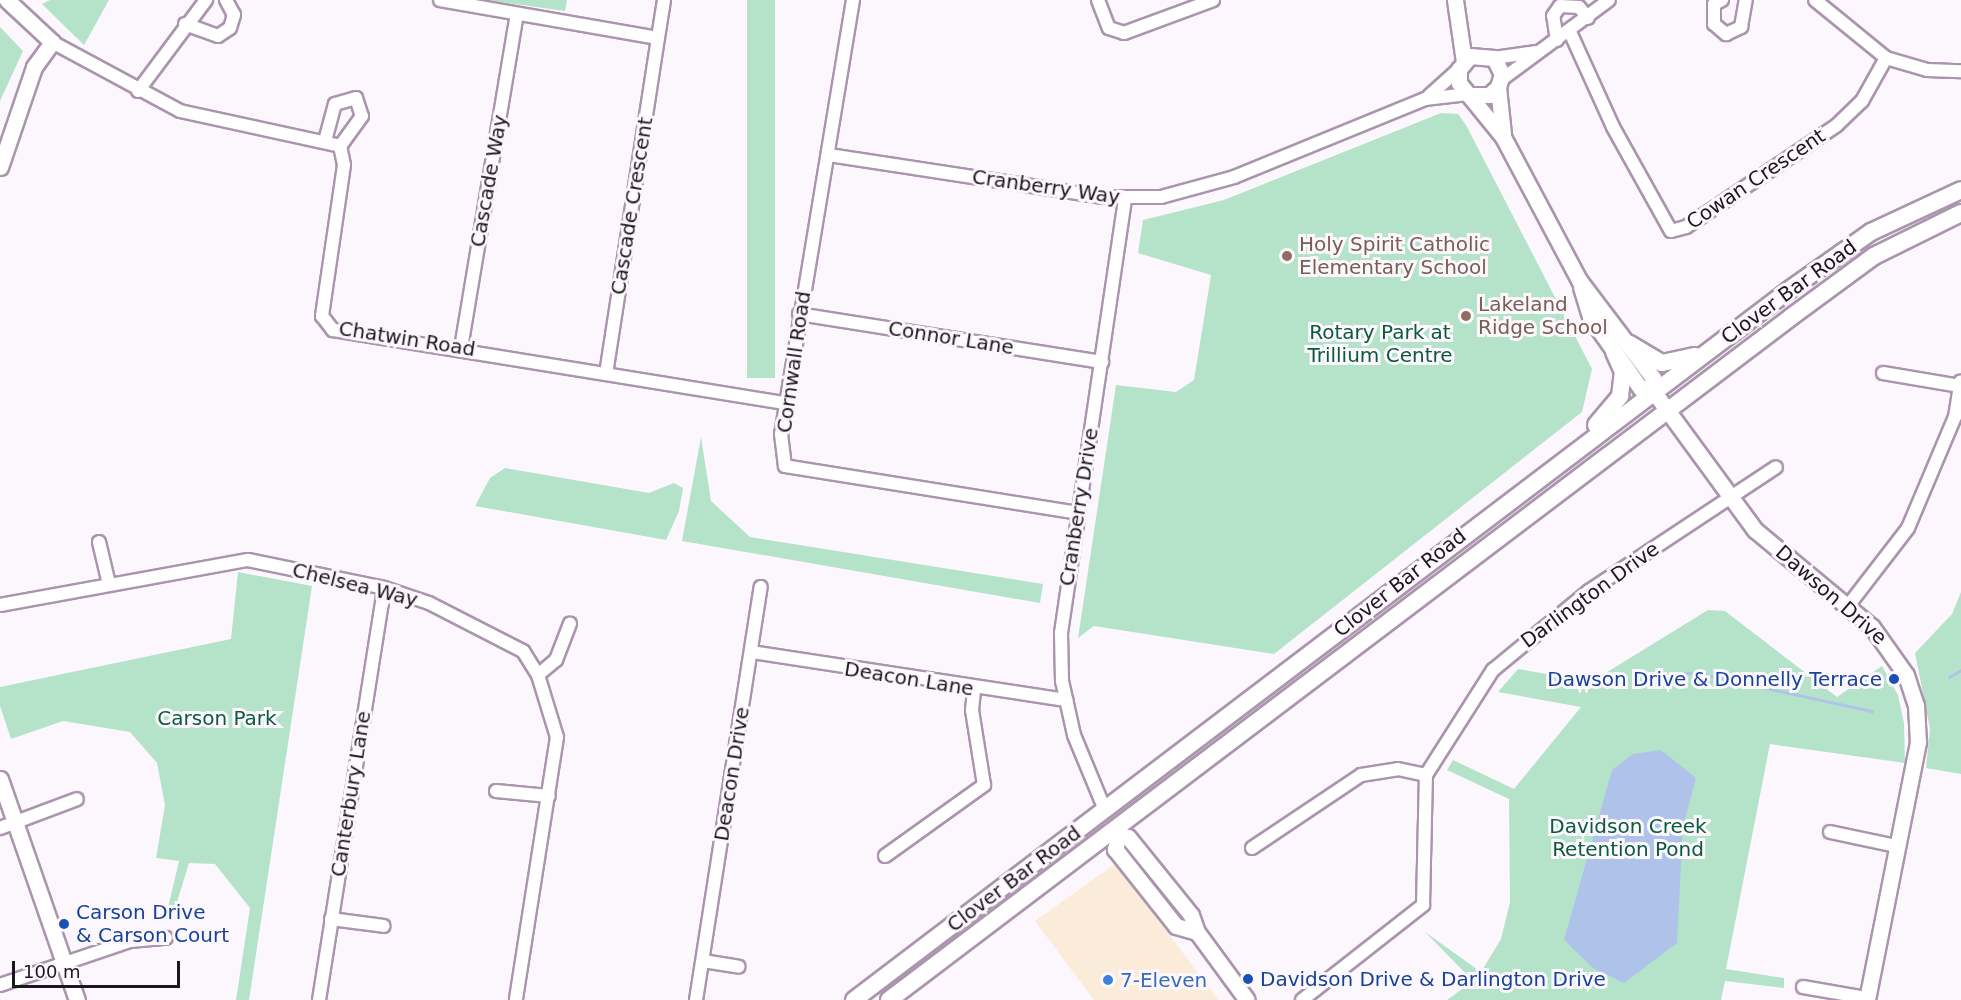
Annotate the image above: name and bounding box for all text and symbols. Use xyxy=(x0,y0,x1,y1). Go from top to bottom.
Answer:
street label: Cascade Way xyxy=(466,113,512,249)
street label: Cascade Crescent xyxy=(606,115,658,297)
street label: Cowan Crescent xyxy=(1682,124,1830,234)
street label: Cranberry Way xyxy=(971,165,1121,209)
place label: Holy Spirit Catholic Elementary School xyxy=(1299,232,1490,279)
street label: Clover Bar Road xyxy=(1717,235,1861,349)
marker: Holy Spirit Catholic Elementary School xyxy=(1280,249,1294,263)
street label: Cornwall Road xyxy=(772,290,816,434)
place label: Lakeland Ridge School xyxy=(1478,292,1608,339)
marker: Lakeland Ridge School xyxy=(1459,309,1473,323)
street label: Chatwin Road xyxy=(337,316,477,362)
street label: Connor Lane xyxy=(887,316,1015,360)
park label: Rotary Park at Trillium Centre xyxy=(1307,320,1453,367)
street label: Cranberry Drive xyxy=(1055,426,1103,588)
street label: Clover Bar Road xyxy=(1329,524,1471,642)
street label: Darlington Drive xyxy=(1516,537,1664,653)
street label: Dawson Drive xyxy=(1771,540,1891,650)
street label: Chelsea Way xyxy=(290,558,420,612)
street label: Deacon Lane xyxy=(843,657,975,701)
place label: Dawson Drive & Donnelly Terrace xyxy=(1547,667,1882,691)
marker: Dawson Drive & Donnelly Terrace xyxy=(1887,672,1901,686)
street label: Deacon Drive xyxy=(710,705,754,843)
park label: Carson Park xyxy=(157,706,277,730)
street label: Canterbury Lane xyxy=(326,709,376,879)
park label: Davidson Creek Retention Pond xyxy=(1549,814,1707,861)
street label: Clover Bar Road xyxy=(942,821,1086,937)
place label: Carson Drive & Carson Court xyxy=(76,900,229,947)
marker: Carson Drive & Carson Court xyxy=(57,917,71,931)
scale bar xyxy=(15,949,183,987)
text: 100 m xyxy=(23,961,81,982)
place label: Davidson Drive & Darlington Drive xyxy=(1260,967,1606,991)
place label: 7-Eleven xyxy=(1120,968,1207,992)
marker: Davidson Drive & Darlington Drive xyxy=(1241,972,1255,986)
marker: 7-Eleven xyxy=(1101,973,1115,987)

